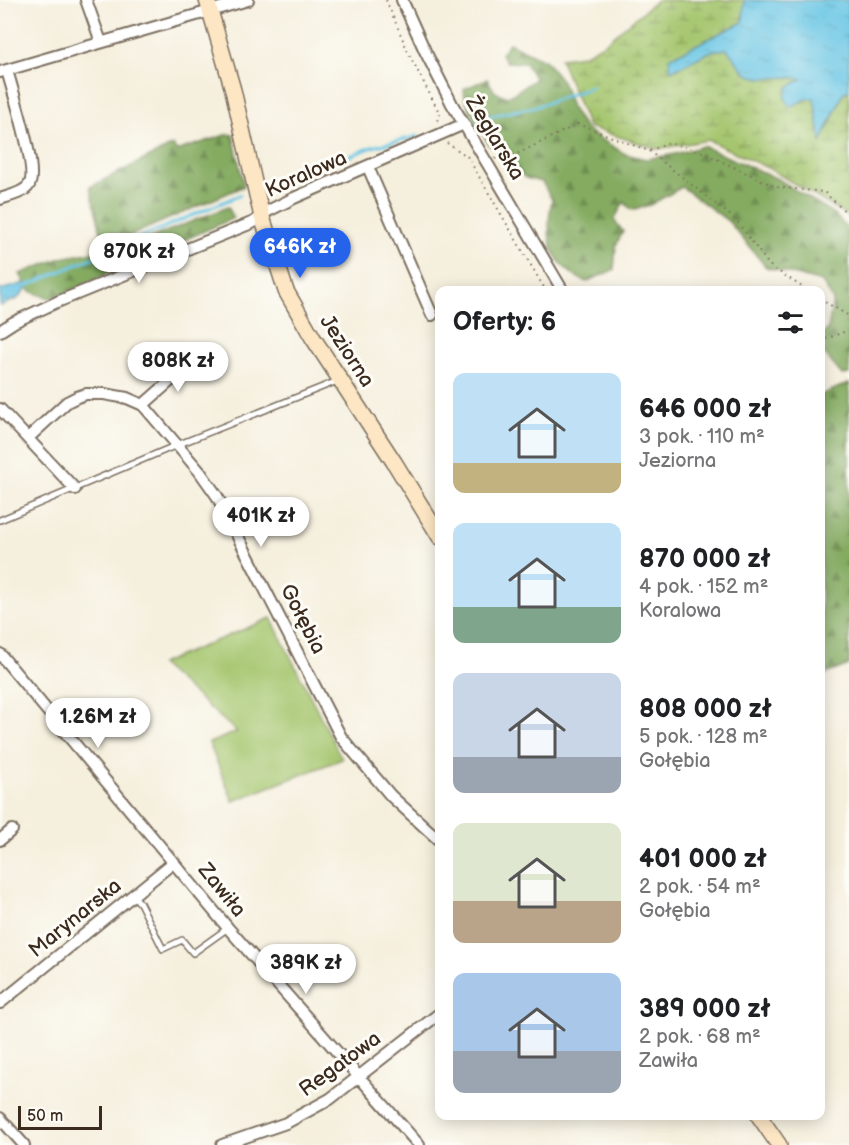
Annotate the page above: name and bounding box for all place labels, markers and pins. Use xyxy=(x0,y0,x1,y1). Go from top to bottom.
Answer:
pin: 646K zł xyxy=(245,228,355,279)
pin: 870K zł xyxy=(84,233,194,284)
pin: 808K zł xyxy=(123,342,233,393)
pin: 401K zł xyxy=(206,497,316,548)
pin: 1.26M zł xyxy=(36,698,160,749)
pin: 389K zł xyxy=(251,944,361,995)

